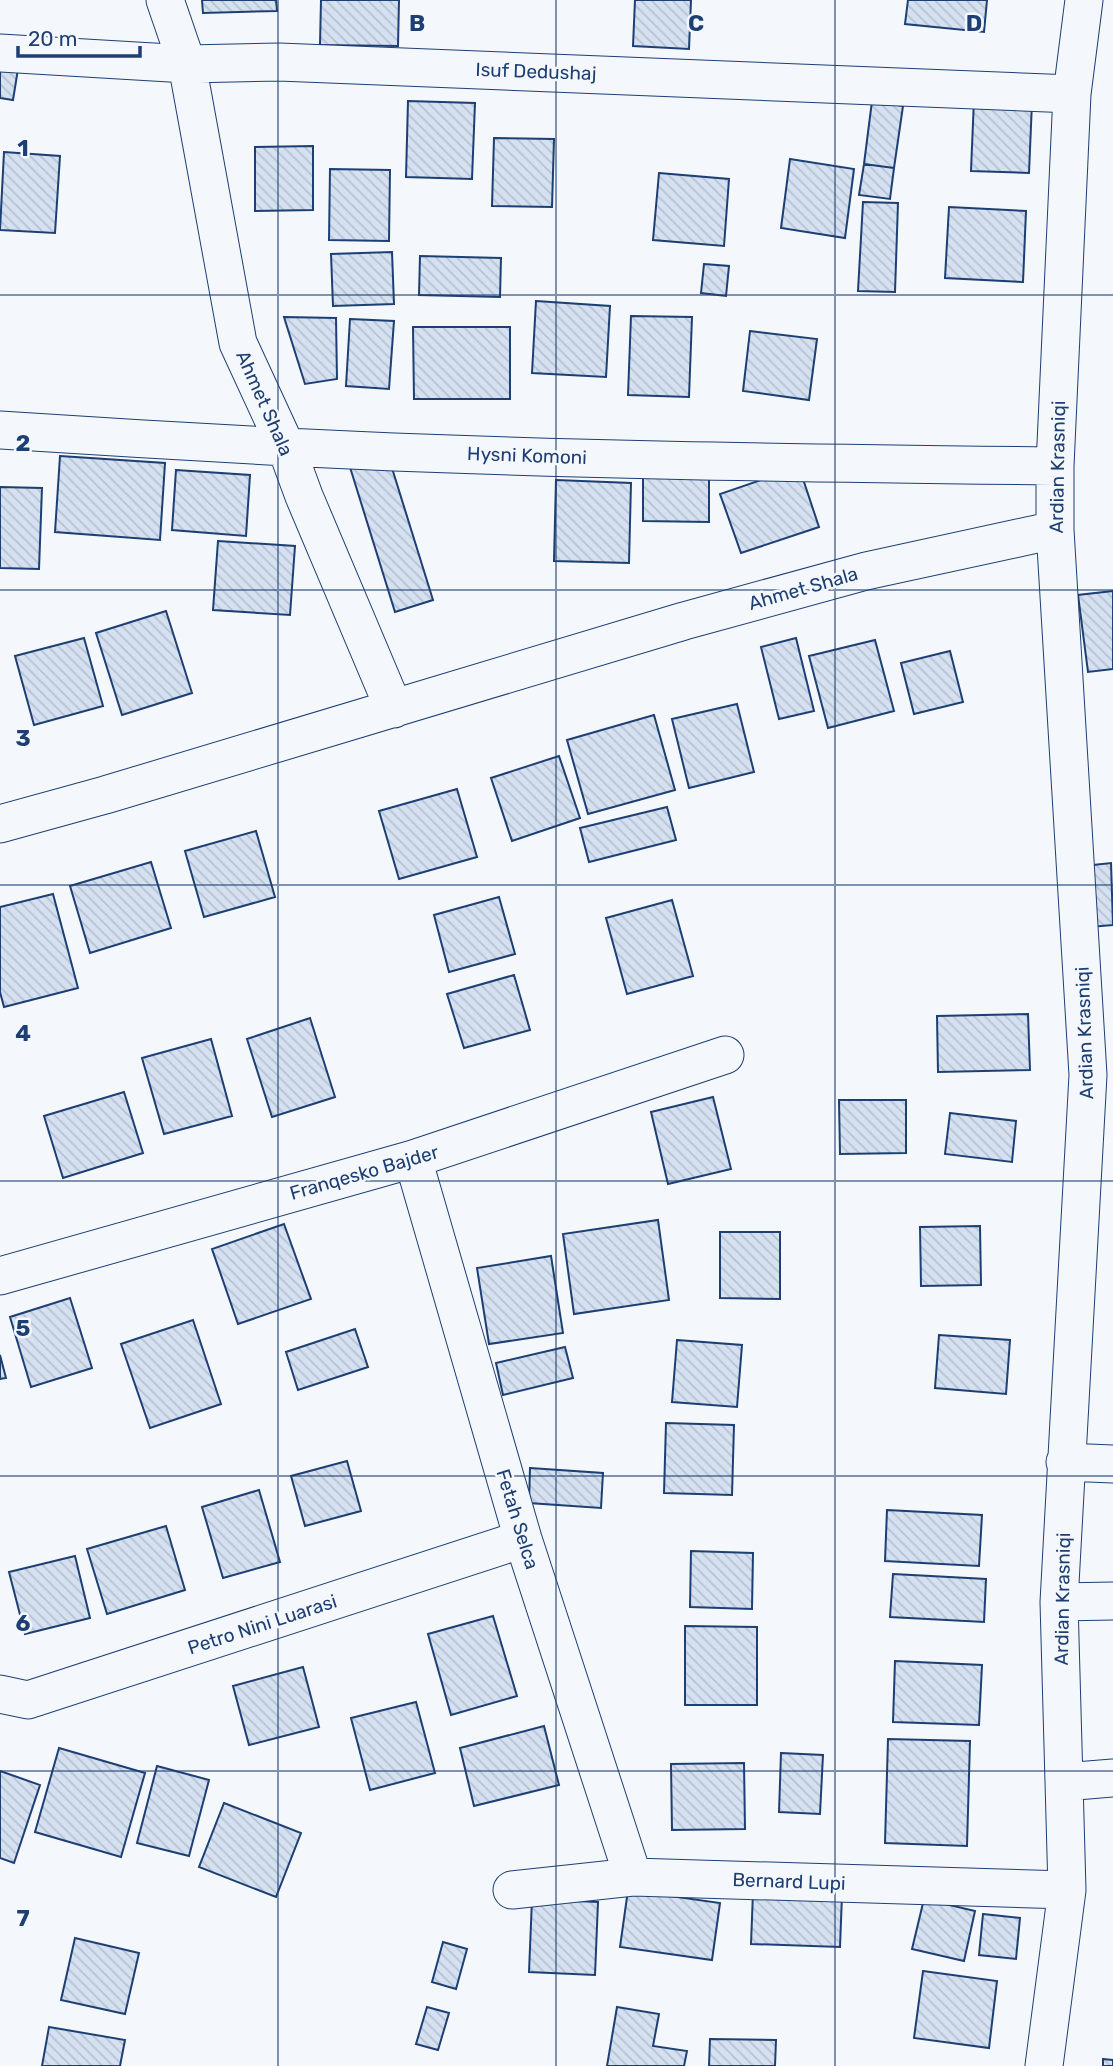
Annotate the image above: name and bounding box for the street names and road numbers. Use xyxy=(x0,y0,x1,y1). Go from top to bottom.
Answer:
street label: Isuf Dedushaj xyxy=(475,58,597,85)
street label: Ahmet Shala xyxy=(231,347,298,459)
street label: Ardian Krasniqi xyxy=(1045,400,1070,534)
street label: Hysni Komoni xyxy=(467,442,587,469)
street label: Ahmet Shala xyxy=(746,562,861,615)
street label: Ardian Krasniqi xyxy=(1071,966,1098,1100)
street label: Franqesko Bajder xyxy=(287,1140,442,1205)
street label: Fetah Selca xyxy=(491,1466,544,1572)
street label: Ardian Krasniqi xyxy=(1050,1532,1075,1666)
street label: Petro Nini Luarasi xyxy=(185,1590,340,1659)
street label: Bernard Lupi xyxy=(732,1868,846,1895)

